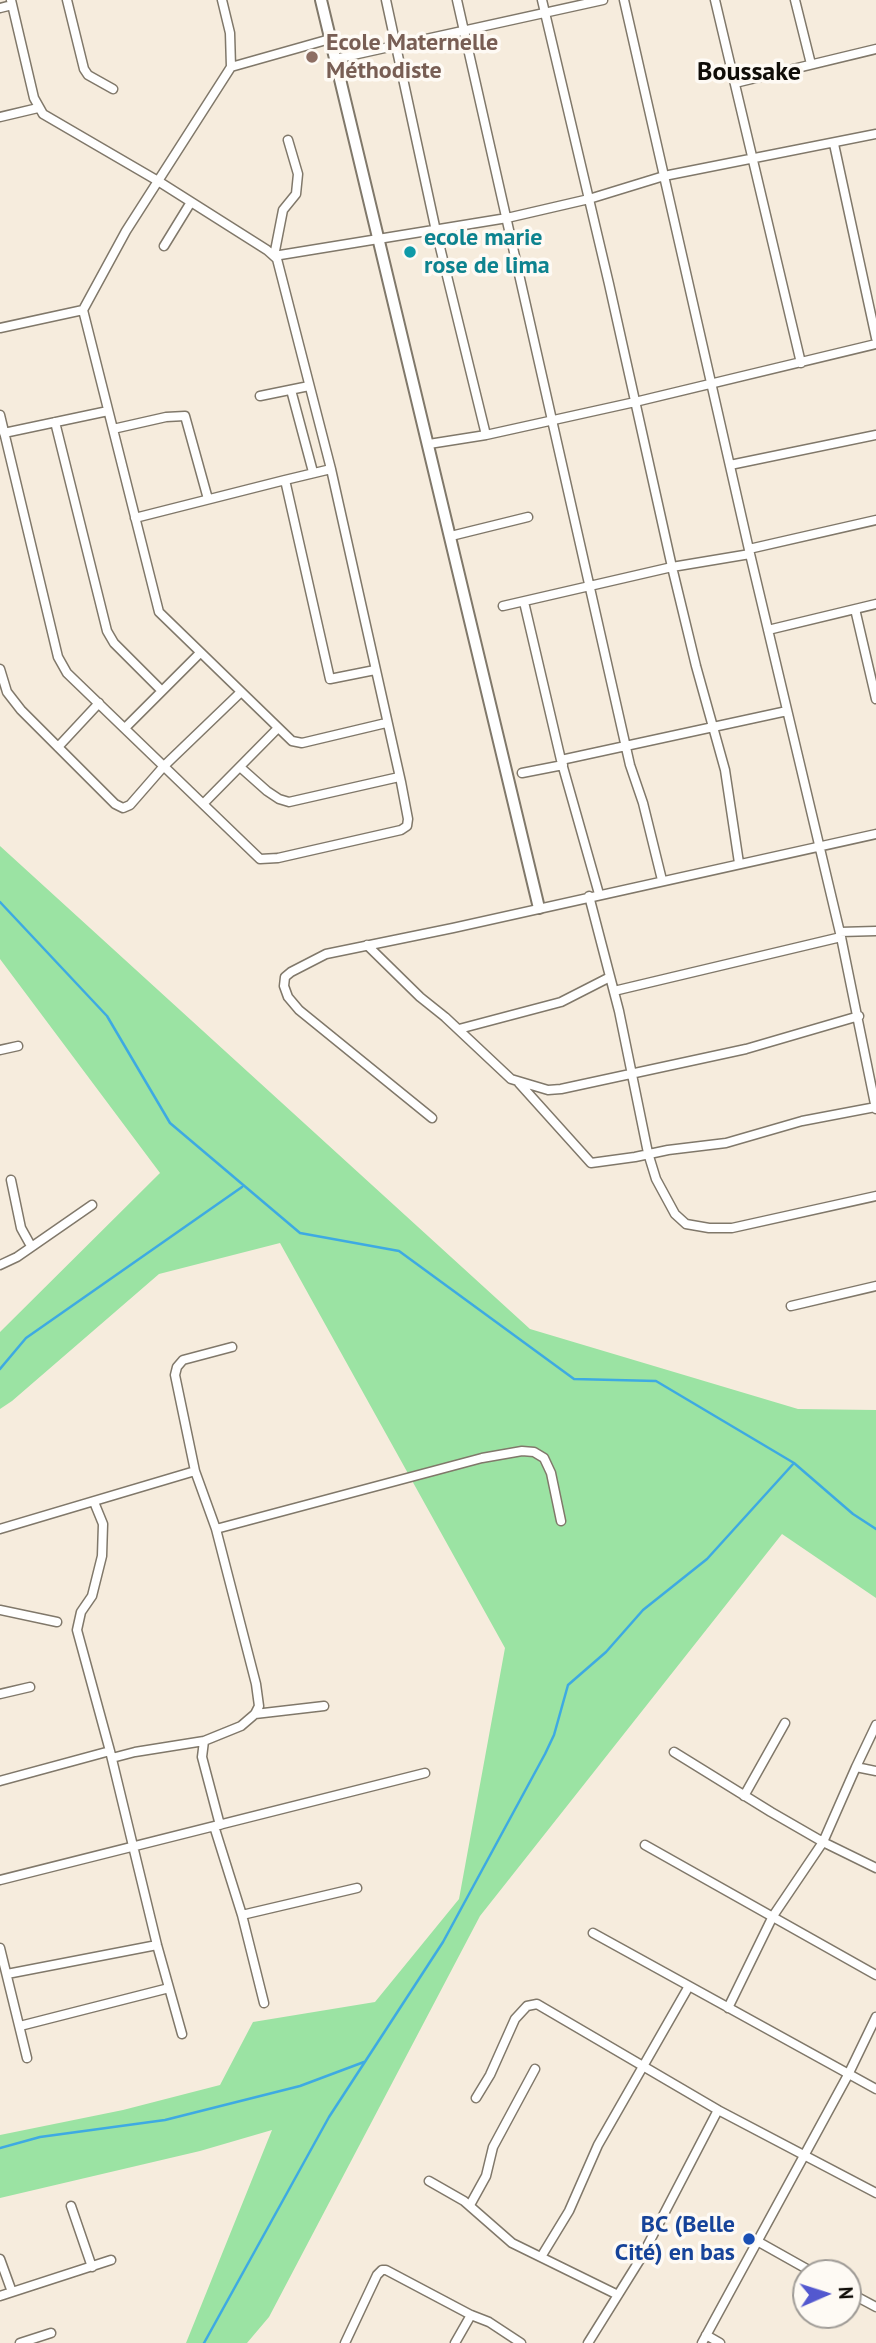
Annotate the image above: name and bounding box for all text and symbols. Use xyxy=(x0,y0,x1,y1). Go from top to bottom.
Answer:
place label: Ecole Maternelle Méthodiste xyxy=(326,29,498,85)
marker: Ecole Maternelle Méthodiste xyxy=(304,49,320,65)
district label: Boussake xyxy=(697,57,801,89)
place label: ecole marie rose de lima xyxy=(424,224,550,280)
marker: ecole marie rose de lima xyxy=(402,244,418,260)
place label: BC (Belle Cité) en bas xyxy=(615,2211,735,2267)
marker: BC (Belle Cité) en bas xyxy=(741,2231,757,2247)
north arrow xyxy=(792,2259,862,2329)
text: N xyxy=(834,2286,858,2300)

